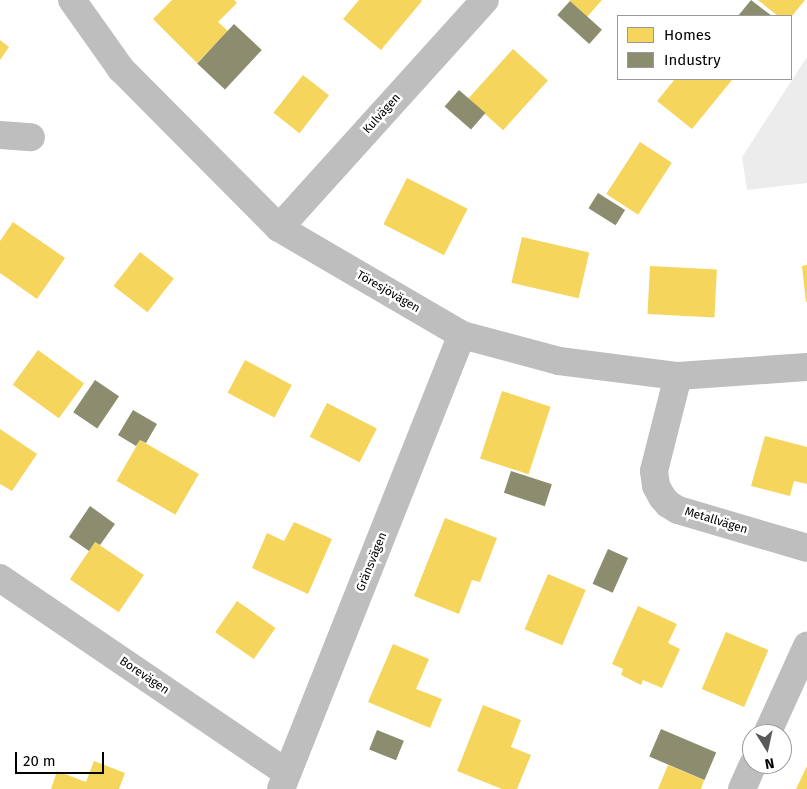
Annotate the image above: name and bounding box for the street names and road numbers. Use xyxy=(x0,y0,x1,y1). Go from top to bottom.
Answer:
street label: Kulvägen xyxy=(360,91,404,137)
street label: Töresjövägen xyxy=(354,268,422,316)
street label: Metallvägen xyxy=(683,505,749,537)
street label: Gränsvägen xyxy=(354,530,390,594)
street label: Borevägen xyxy=(116,654,172,698)

